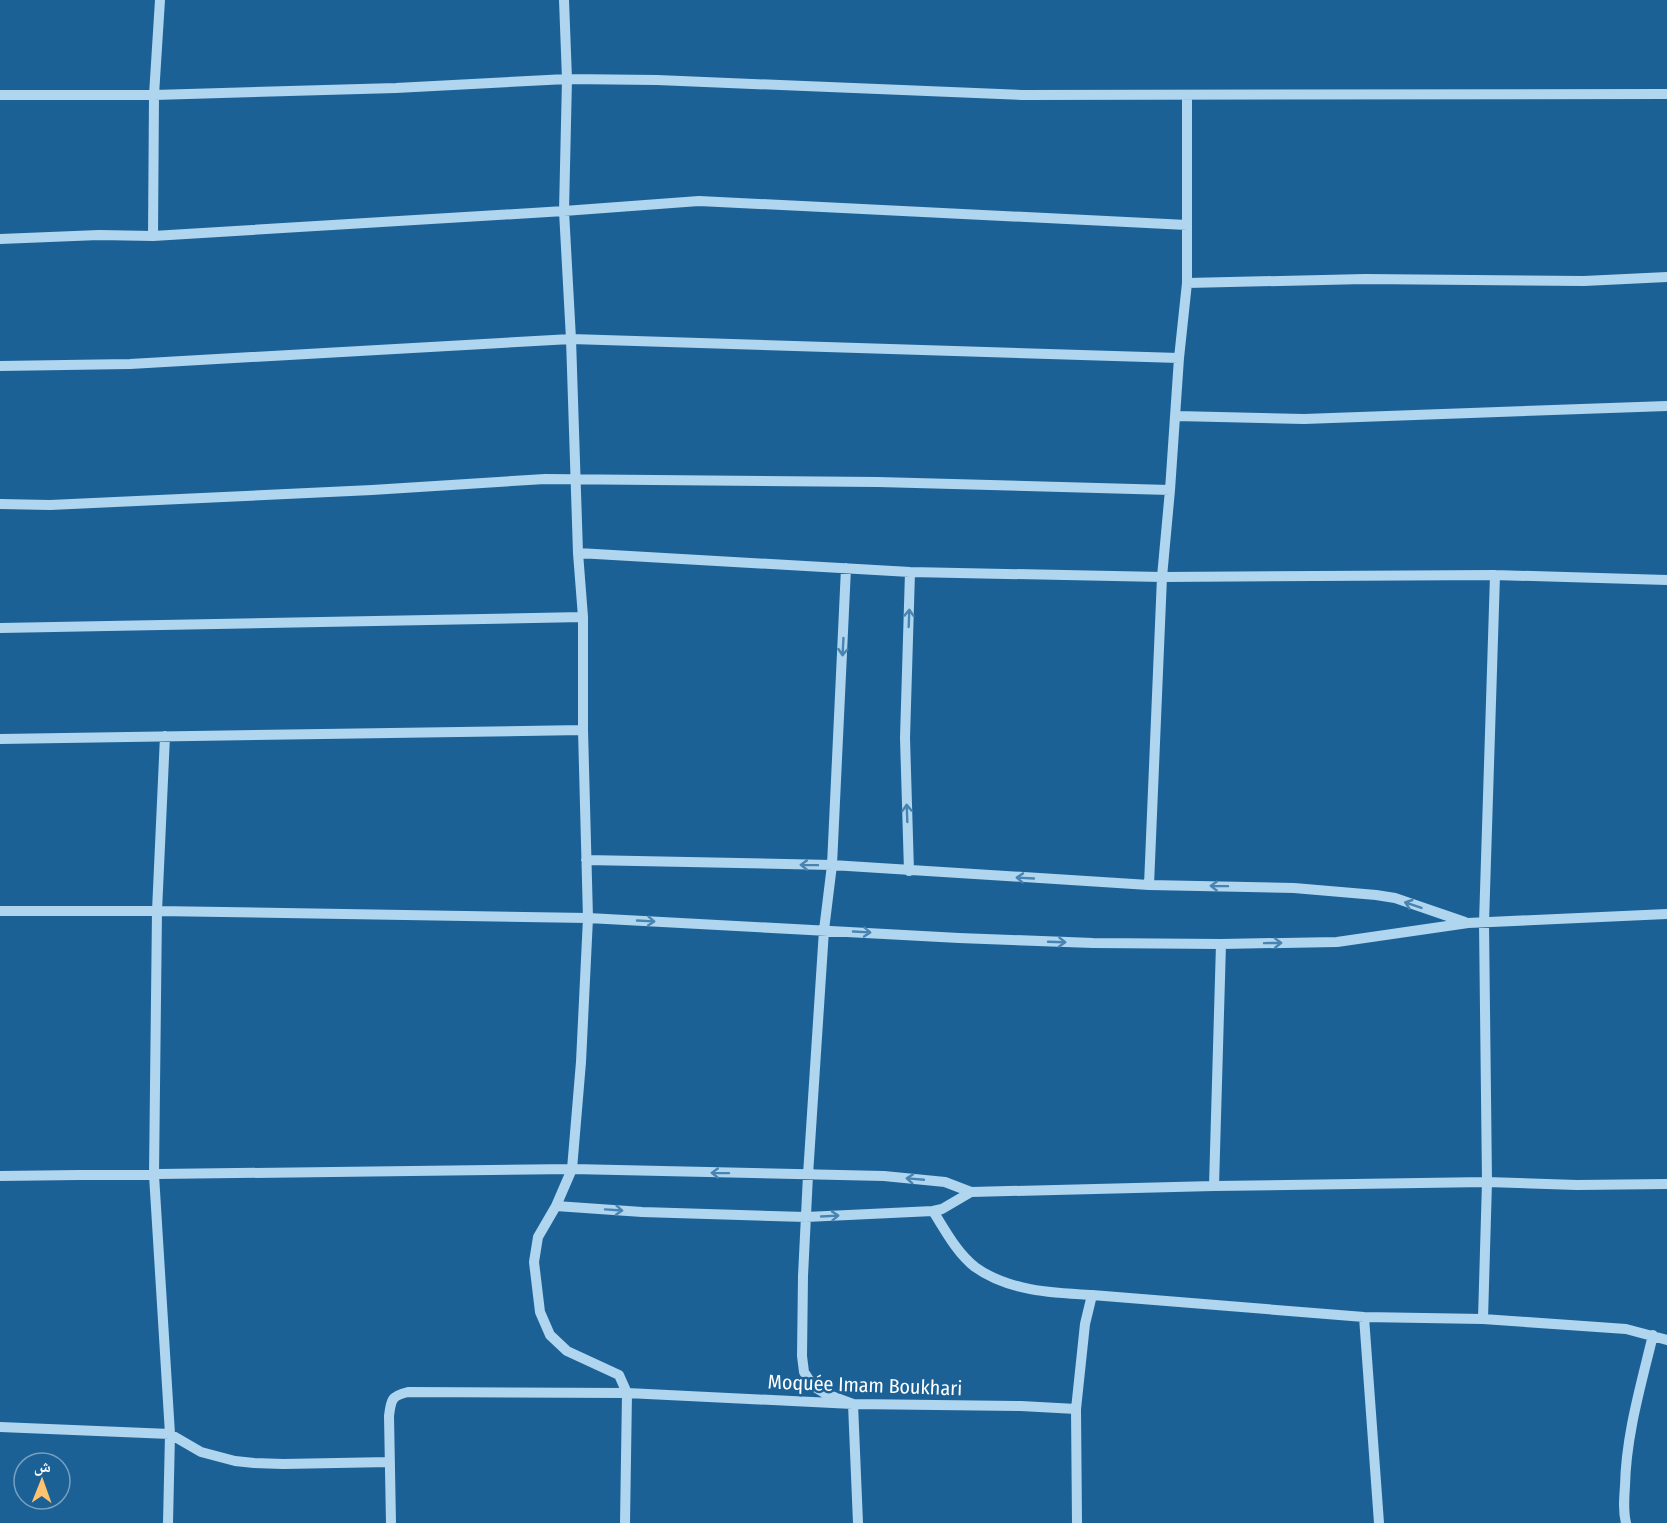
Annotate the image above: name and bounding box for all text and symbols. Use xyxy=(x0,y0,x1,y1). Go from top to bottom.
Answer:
one-way arrow xyxy=(903,608,914,628)
one-way arrow xyxy=(837,636,848,656)
one-way arrow xyxy=(902,803,913,823)
one-way arrow xyxy=(800,859,820,871)
one-way arrow xyxy=(1015,872,1035,883)
one-way arrow xyxy=(1210,881,1230,892)
one-way arrow xyxy=(1404,898,1423,909)
one-way arrow xyxy=(636,915,656,926)
one-way arrow xyxy=(851,927,871,938)
one-way arrow xyxy=(1046,936,1066,947)
one-way arrow xyxy=(1262,937,1282,949)
one-way arrow xyxy=(711,1167,731,1178)
one-way arrow xyxy=(905,1173,925,1184)
one-way arrow xyxy=(604,1204,624,1215)
one-way arrow xyxy=(820,1211,840,1222)
street label: Moquée Imam Boukhari xyxy=(767,1370,963,1400)
north arrow xyxy=(12,1451,72,1511)
text: ش xyxy=(34,1457,51,1476)

